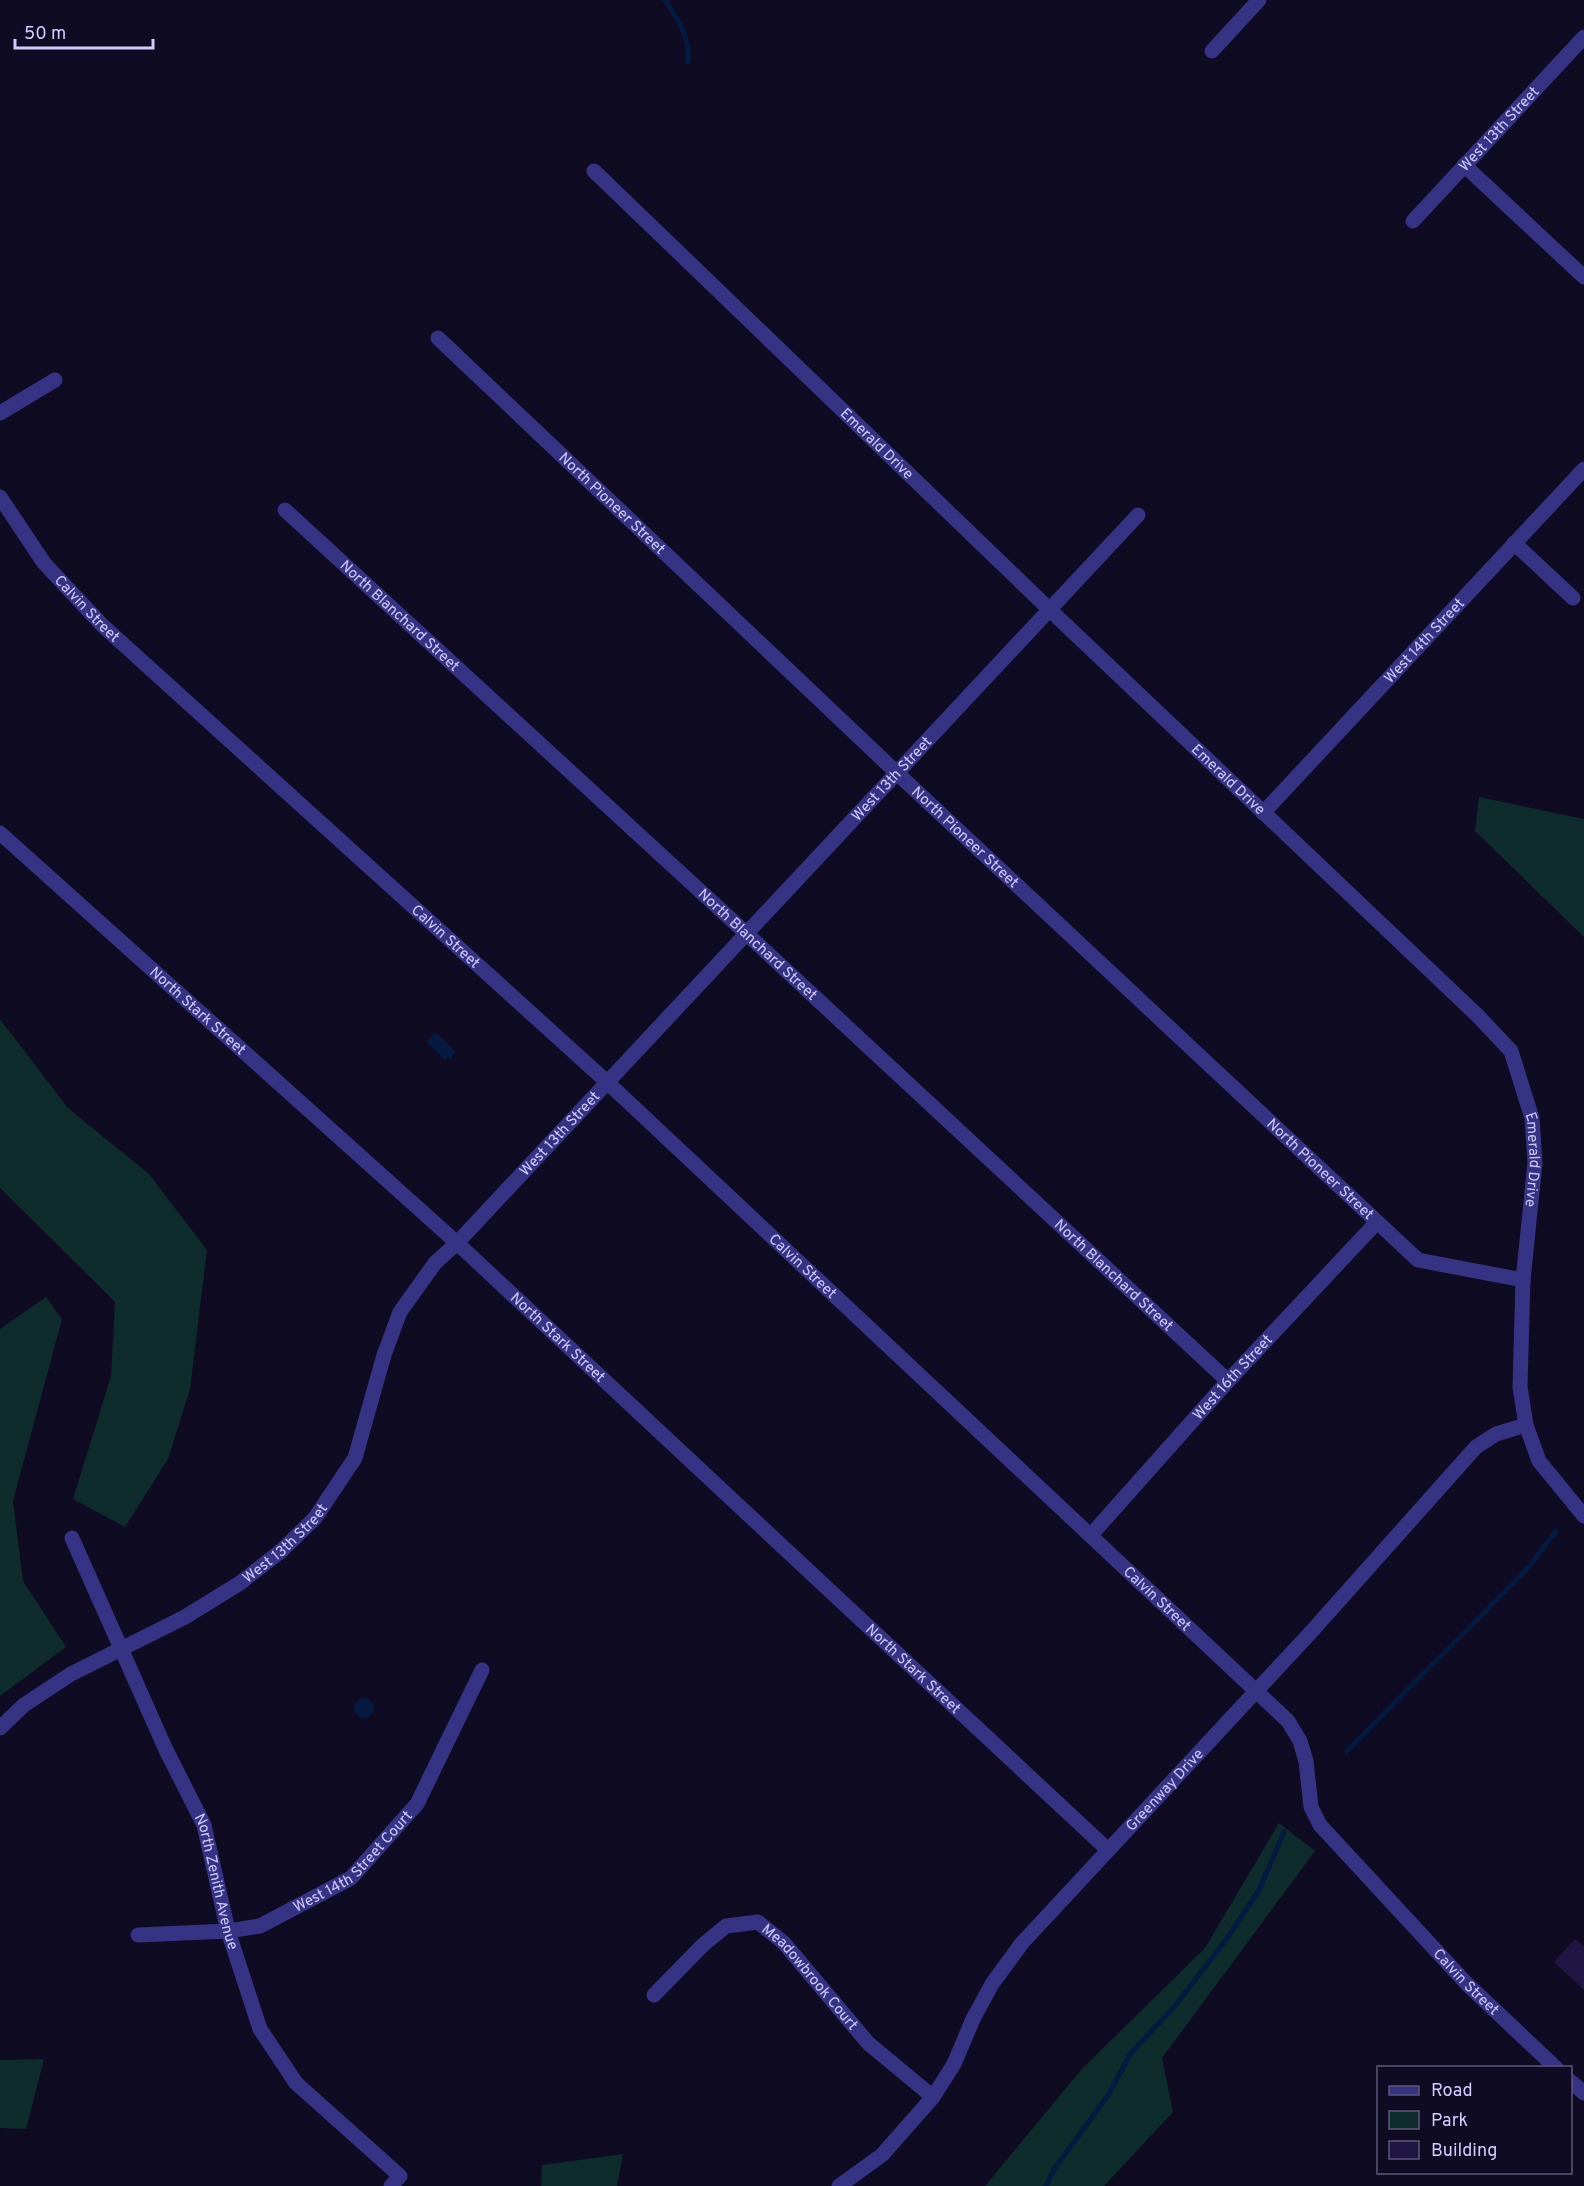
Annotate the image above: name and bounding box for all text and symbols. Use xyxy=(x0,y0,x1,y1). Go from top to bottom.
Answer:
scale bar xyxy=(15,12,153,50)
text: 50 m xyxy=(24,23,66,46)
street label: West 13th Street xyxy=(1456,83,1544,176)
street label: Emerald Drive xyxy=(835,405,917,484)
street label: North Pioneer Street xyxy=(554,449,668,559)
street label: North Blanchard Street xyxy=(335,557,463,676)
street label: Calvin Street xyxy=(49,572,123,647)
street label: West 14th Street xyxy=(1381,595,1469,688)
street label: West 13th Street xyxy=(848,733,937,826)
street label: Emerald Drive xyxy=(1186,741,1268,820)
street label: North Pioneer Street xyxy=(907,783,1022,893)
street label: North Blanchard Street xyxy=(693,886,820,1005)
street label: Calvin Street xyxy=(406,901,483,973)
street label: North Stark Street xyxy=(145,963,249,1060)
street label: West 13th Street xyxy=(516,1088,605,1181)
street label: Emerald Drive xyxy=(1520,1110,1543,1208)
street label: North Pioneer Street xyxy=(1262,1115,1377,1225)
street label: North Blanchard Street xyxy=(1049,1216,1176,1336)
street label: Calvin Street xyxy=(764,1230,840,1303)
street label: North Stark Street xyxy=(505,1289,609,1387)
street label: West 16th Street xyxy=(1190,1331,1278,1425)
street label: West 13th Street xyxy=(240,1501,333,1588)
street label: Calvin Street xyxy=(1118,1563,1194,1636)
street label: North Stark Street xyxy=(861,1621,964,1719)
street label: Greenway Drive xyxy=(1122,1745,1209,1836)
street label: West 14th Street Court xyxy=(291,1807,417,1918)
street label: North Zenith Avenue xyxy=(189,1811,241,1952)
street label: Meadowbrook Court xyxy=(757,1921,861,2035)
street label: Calvin Street xyxy=(1428,1945,1502,2020)
legend xyxy=(1377,2066,1572,2174)
text: Road xyxy=(1431,2080,1473,2103)
text: Park xyxy=(1431,2110,1468,2133)
text: Building xyxy=(1431,2140,1497,2163)

